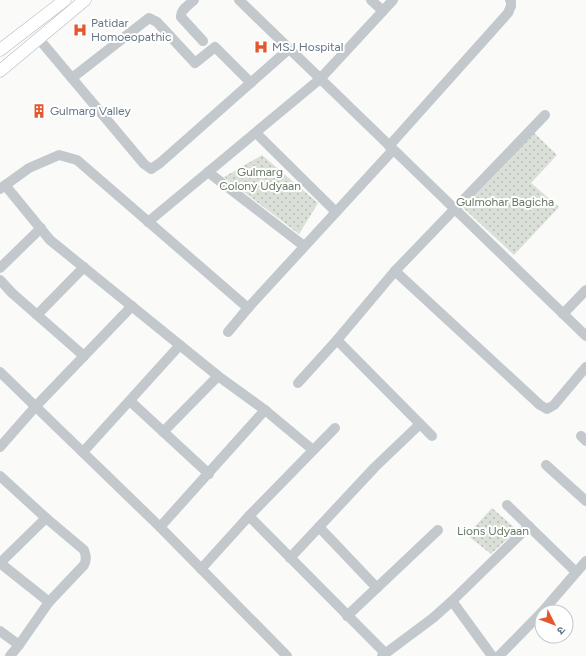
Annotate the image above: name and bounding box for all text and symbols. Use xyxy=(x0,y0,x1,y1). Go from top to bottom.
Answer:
place label: Patidar Homoeopathic xyxy=(91,16,172,44)
hospital icon: Patidar Homoeopathic xyxy=(72,22,88,38)
hospital icon: MSJ Hospital xyxy=(253,39,269,55)
place label: MSJ Hospital xyxy=(272,40,343,54)
building icon: Gulmarg Valley xyxy=(31,103,47,119)
place label: Gulmarg Valley xyxy=(50,104,131,118)
park label: Gulmarg Colony Udyaan xyxy=(219,165,301,193)
park label: Gulmohar Bagicha xyxy=(456,195,554,209)
park label: Lions Udyaan xyxy=(457,524,529,538)
north arrow xyxy=(534,604,574,644)
text: उ xyxy=(554,624,568,638)

